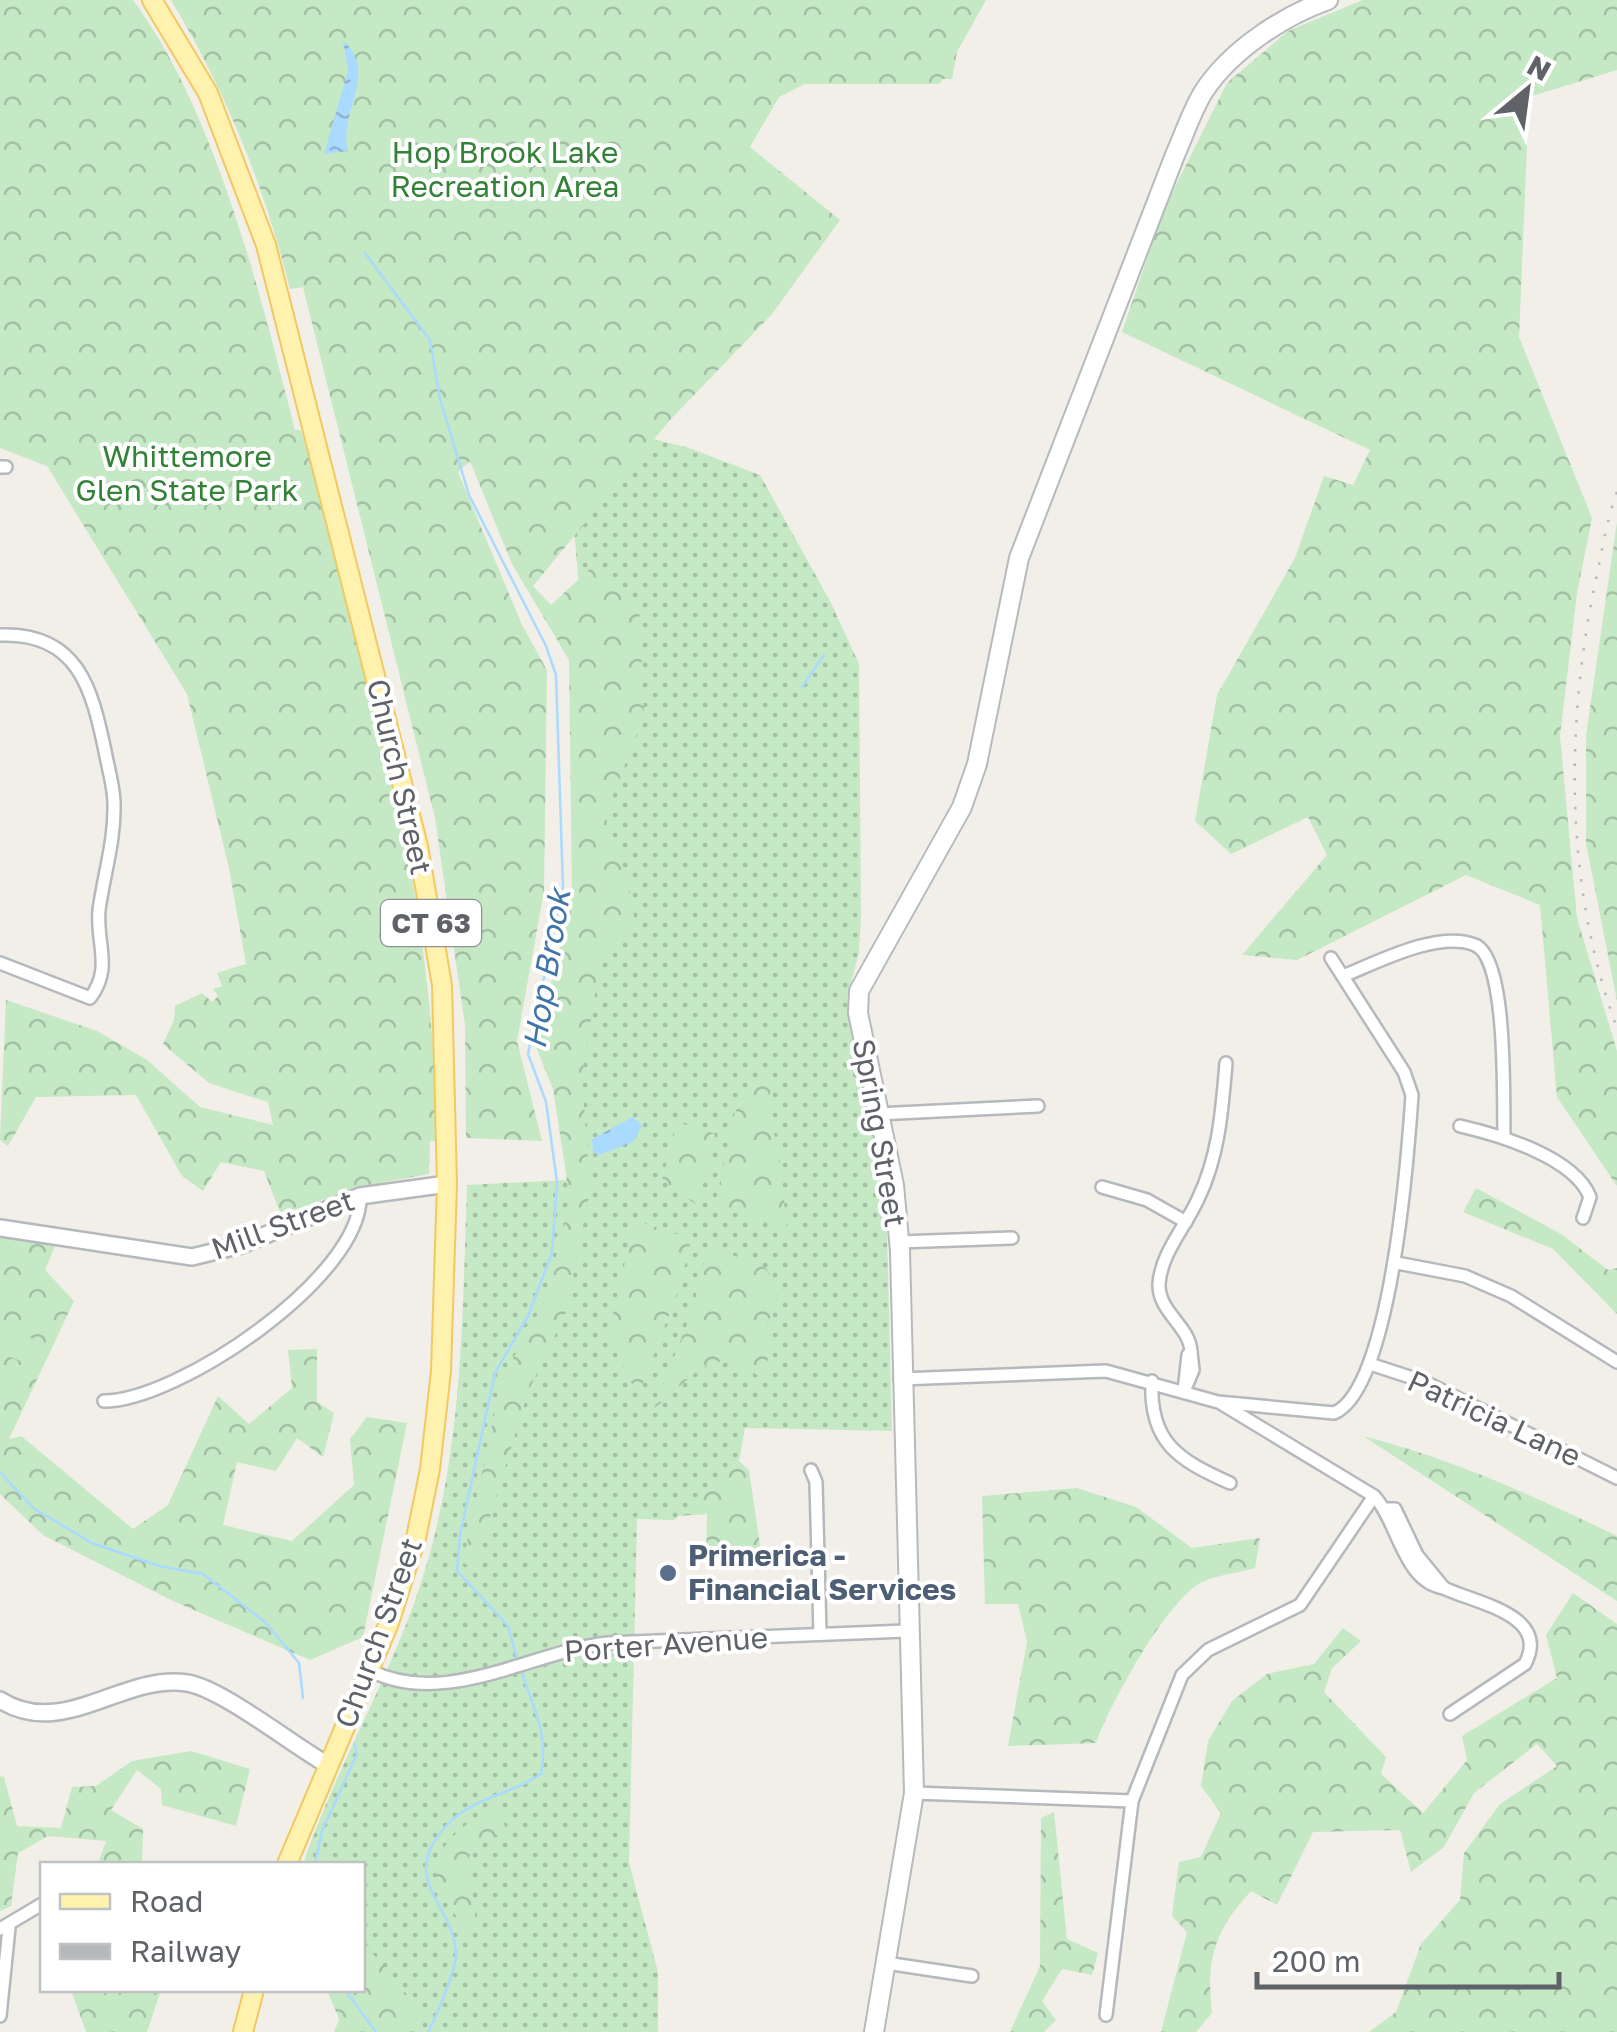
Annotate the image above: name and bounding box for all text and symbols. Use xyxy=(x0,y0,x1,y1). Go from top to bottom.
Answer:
north arrow xyxy=(1477,40,1577,140)
text: N xyxy=(1522,48,1557,87)
park label: Hop Brook Lake Recreation Area xyxy=(390,134,620,204)
park label: Whittemore Glen State Park xyxy=(76,438,298,508)
street label: Church Street xyxy=(360,676,440,878)
water label: Hop Brook xyxy=(515,883,578,1051)
road number: CT 63 xyxy=(381,900,481,946)
street label: Spring Street xyxy=(846,1036,914,1230)
street label: Mill Street xyxy=(206,1182,359,1267)
street label: Patricia Lane xyxy=(1402,1362,1587,1474)
street label: Church Street xyxy=(327,1533,429,1733)
place label: Primerica - Financial Services xyxy=(688,1537,956,1607)
marker: Primerica - Financial Services xyxy=(657,1562,679,1584)
street label: Porter Avenue xyxy=(563,1619,769,1669)
legend xyxy=(40,1862,365,1992)
text: Road xyxy=(130,1883,204,1919)
scale bar xyxy=(1257,1927,1560,1989)
text: Railway xyxy=(130,1933,241,1969)
text: 200 m xyxy=(1272,1943,1361,1979)

